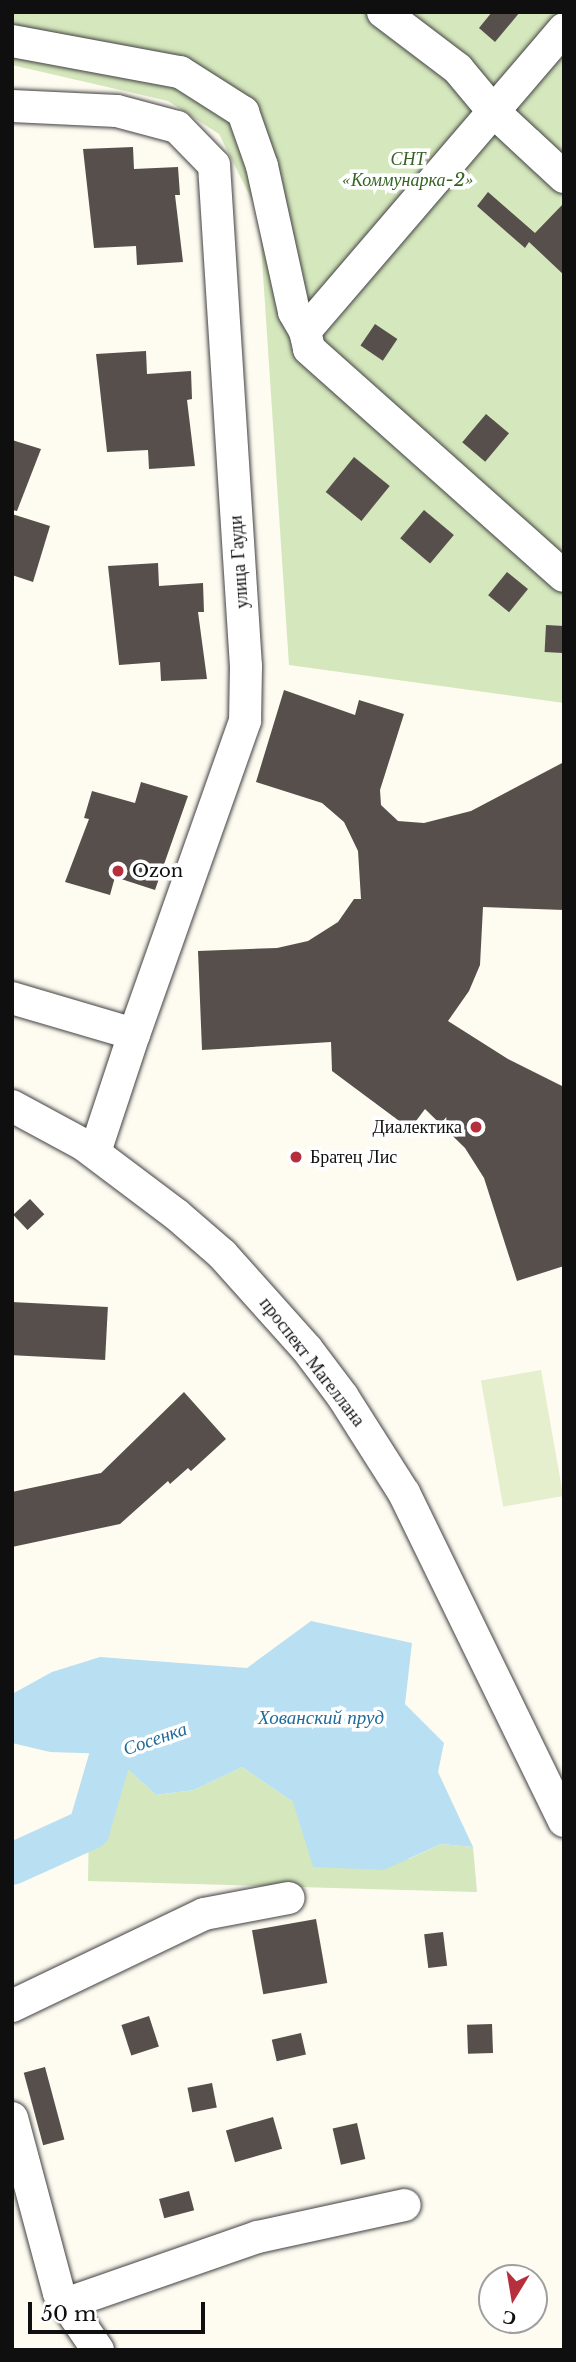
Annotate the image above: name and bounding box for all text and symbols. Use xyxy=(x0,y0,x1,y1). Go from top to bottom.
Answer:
park label: СНТ «Коммунарка-2» xyxy=(342,149,474,192)
street label: улица Гауди xyxy=(225,515,253,609)
place label: Ozon xyxy=(132,860,183,882)
marker: Ozon xyxy=(110,863,126,879)
place label: Диалектика xyxy=(373,1116,462,1138)
marker: Диалектика xyxy=(468,1119,484,1135)
place label: Братец Лис xyxy=(310,1146,397,1168)
marker: Братец Лис xyxy=(288,1149,304,1165)
street label: проспект Магеллана xyxy=(255,1293,369,1431)
water label: Хованский пруд xyxy=(258,1707,384,1729)
water label: Сосенка xyxy=(120,1717,190,1761)
north arrow xyxy=(478,2264,548,2334)
scale bar xyxy=(32,2288,208,2332)
text: 50 m xyxy=(41,2301,96,2327)
text: С xyxy=(500,2306,518,2331)

